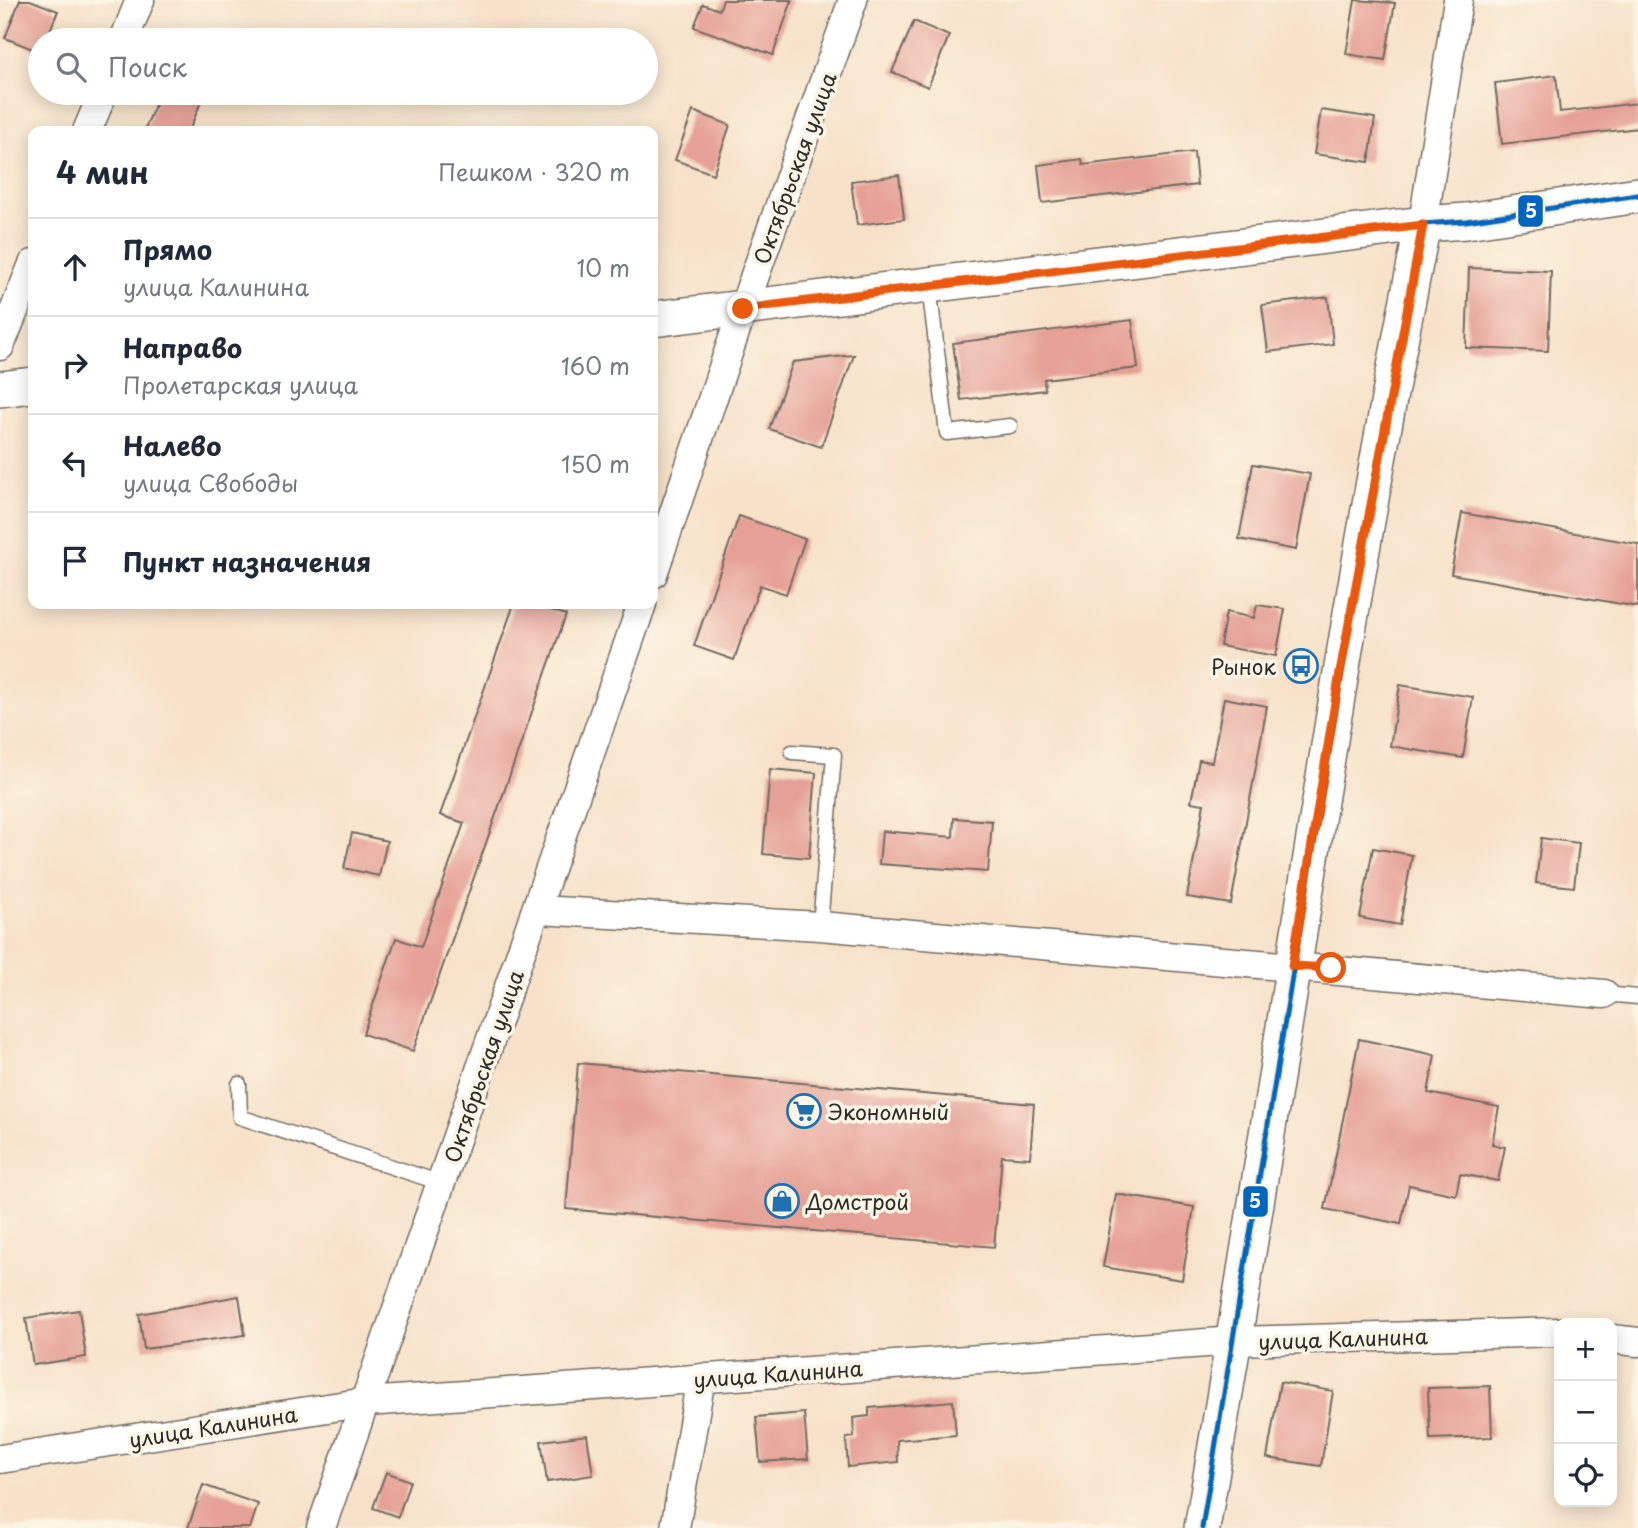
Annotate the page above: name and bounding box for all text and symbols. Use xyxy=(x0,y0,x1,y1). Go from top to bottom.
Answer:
search box xyxy=(28,28,658,105)
text: Поиск xyxy=(108,47,187,86)
icon: search xyxy=(52,48,90,86)
street label: Октябрьская улица xyxy=(744,67,844,268)
text: 4 мин xyxy=(56,149,149,194)
text: Пешком · 320 m xyxy=(438,154,630,189)
line badge: 5 xyxy=(1517,194,1544,228)
text: 5 xyxy=(1525,196,1537,224)
text: Прямо xyxy=(123,230,212,269)
icon: ahead xyxy=(56,248,94,286)
text: 10 m xyxy=(576,250,630,285)
text: улица Калинина xyxy=(123,269,309,304)
route end xyxy=(727,293,758,324)
text: Направо xyxy=(123,328,242,367)
icon: right xyxy=(56,346,94,384)
text: 160 m xyxy=(561,348,630,383)
text: Пролетарская улица xyxy=(123,367,358,402)
text: Налево xyxy=(123,426,221,465)
icon: left xyxy=(56,444,94,482)
text: 150 m xyxy=(561,446,630,481)
text: улица Свободы xyxy=(123,465,298,500)
icon: arrive xyxy=(56,542,94,580)
text: Пункт назначения xyxy=(123,542,371,581)
bus stop icon: Рынок xyxy=(1282,647,1320,685)
place label: Рынок xyxy=(1211,650,1277,682)
route start xyxy=(1315,952,1346,983)
street label: Октябрьская улица xyxy=(435,965,531,1167)
supermarket icon: Экономный xyxy=(785,1092,823,1130)
place label: Экономный xyxy=(828,1095,949,1127)
shop icon: Домстрой xyxy=(763,1182,801,1220)
place label: Домстрой xyxy=(805,1185,909,1217)
line badge: 5 xyxy=(1242,1185,1269,1218)
text: 5 xyxy=(1249,1186,1261,1214)
map controls xyxy=(1554,1318,1617,1507)
button: + xyxy=(1554,1318,1617,1381)
street label: улица Калинина xyxy=(1258,1319,1429,1357)
street label: улица Калинина xyxy=(692,1351,865,1395)
button: − xyxy=(1554,1381,1617,1444)
street label: улица Калинина xyxy=(127,1397,300,1455)
button: locate xyxy=(1554,1444,1617,1507)

